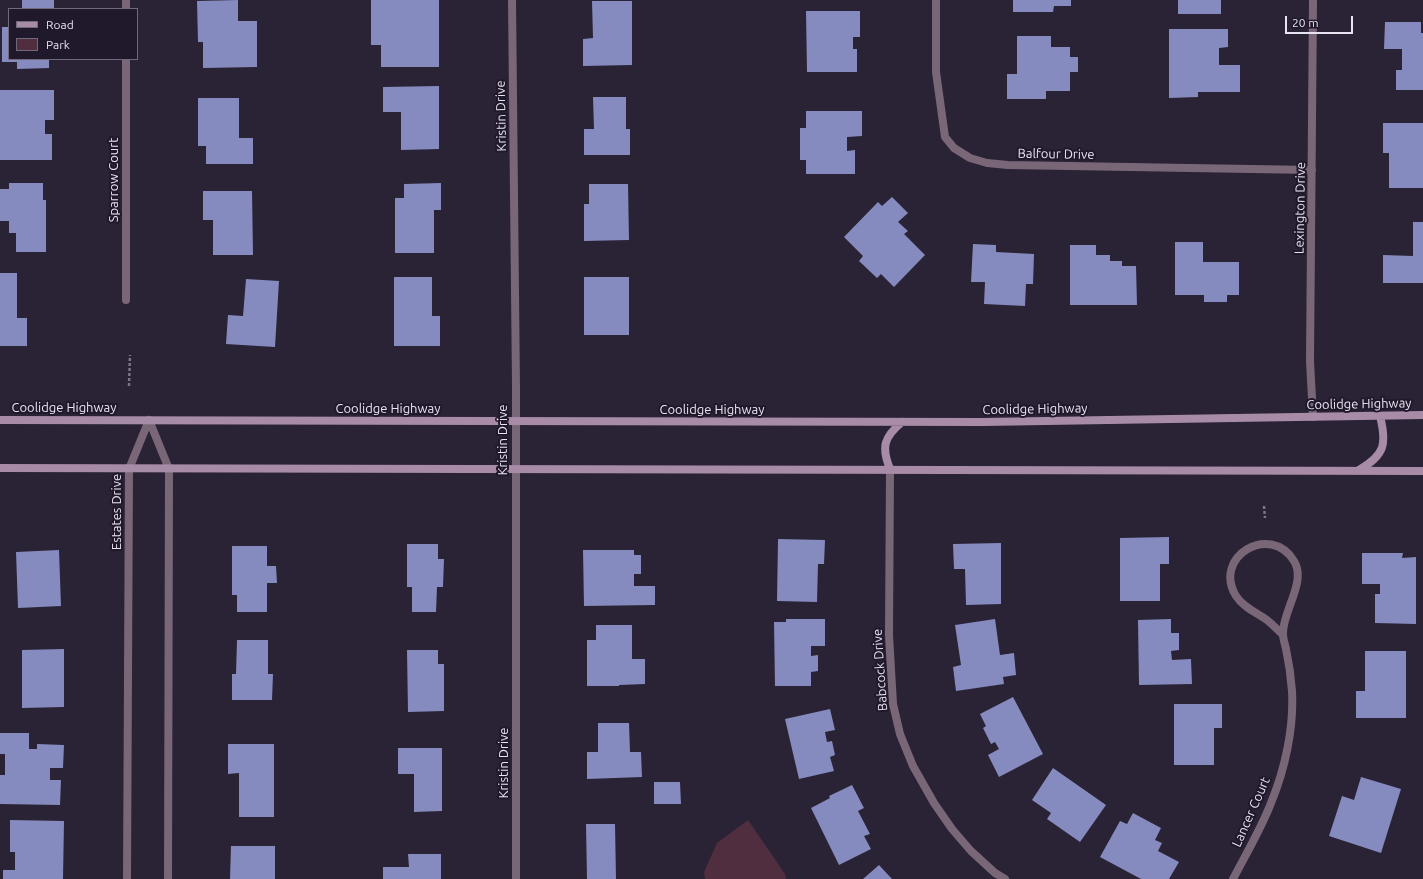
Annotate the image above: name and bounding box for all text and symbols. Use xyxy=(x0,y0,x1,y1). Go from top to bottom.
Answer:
legend xyxy=(8,8,138,60)
scale bar xyxy=(1287,8,1355,34)
text: 20 m xyxy=(1292,16,1319,29)
text: Road xyxy=(46,18,74,31)
text: Park xyxy=(46,38,70,51)
street label: Kristin Drive xyxy=(493,80,509,152)
street label: Sparrow Court xyxy=(106,138,122,222)
street label: Balfour Drive xyxy=(1017,146,1095,162)
street label: Lexington Drive xyxy=(1291,162,1309,254)
street label: Coolidge Highway xyxy=(1306,395,1412,413)
street label: Coolidge Highway xyxy=(11,400,117,416)
street label: Coolidge Highway xyxy=(982,400,1088,418)
street label: Coolidge Highway xyxy=(335,401,441,417)
street label: Coolidge Highway xyxy=(659,402,765,418)
street label: Kristin Drive xyxy=(495,404,511,476)
street label: Estates Drive xyxy=(109,474,125,550)
street label: Babcock Drive xyxy=(869,628,891,712)
street label: Kristin Drive xyxy=(496,727,512,799)
street label: Lancer Court xyxy=(1229,775,1273,849)

